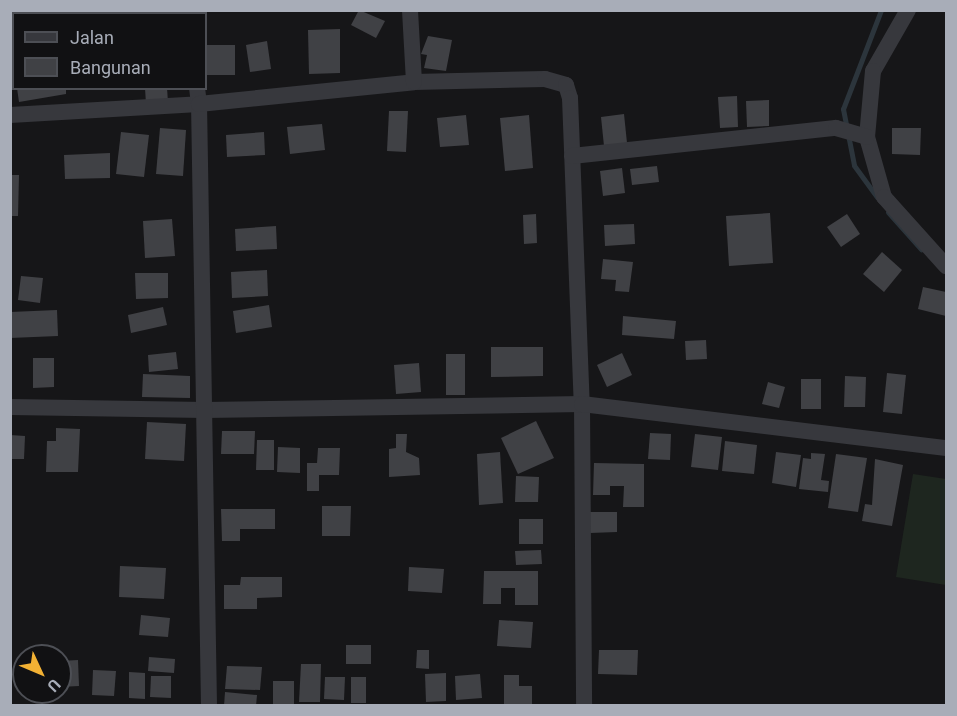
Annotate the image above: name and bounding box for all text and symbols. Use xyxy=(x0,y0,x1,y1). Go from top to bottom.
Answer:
legend xyxy=(12,12,207,90)
text: Jalan xyxy=(70,27,114,48)
text: Bangunan xyxy=(70,57,151,78)
north arrow xyxy=(12,644,72,704)
text: U xyxy=(43,675,64,696)

